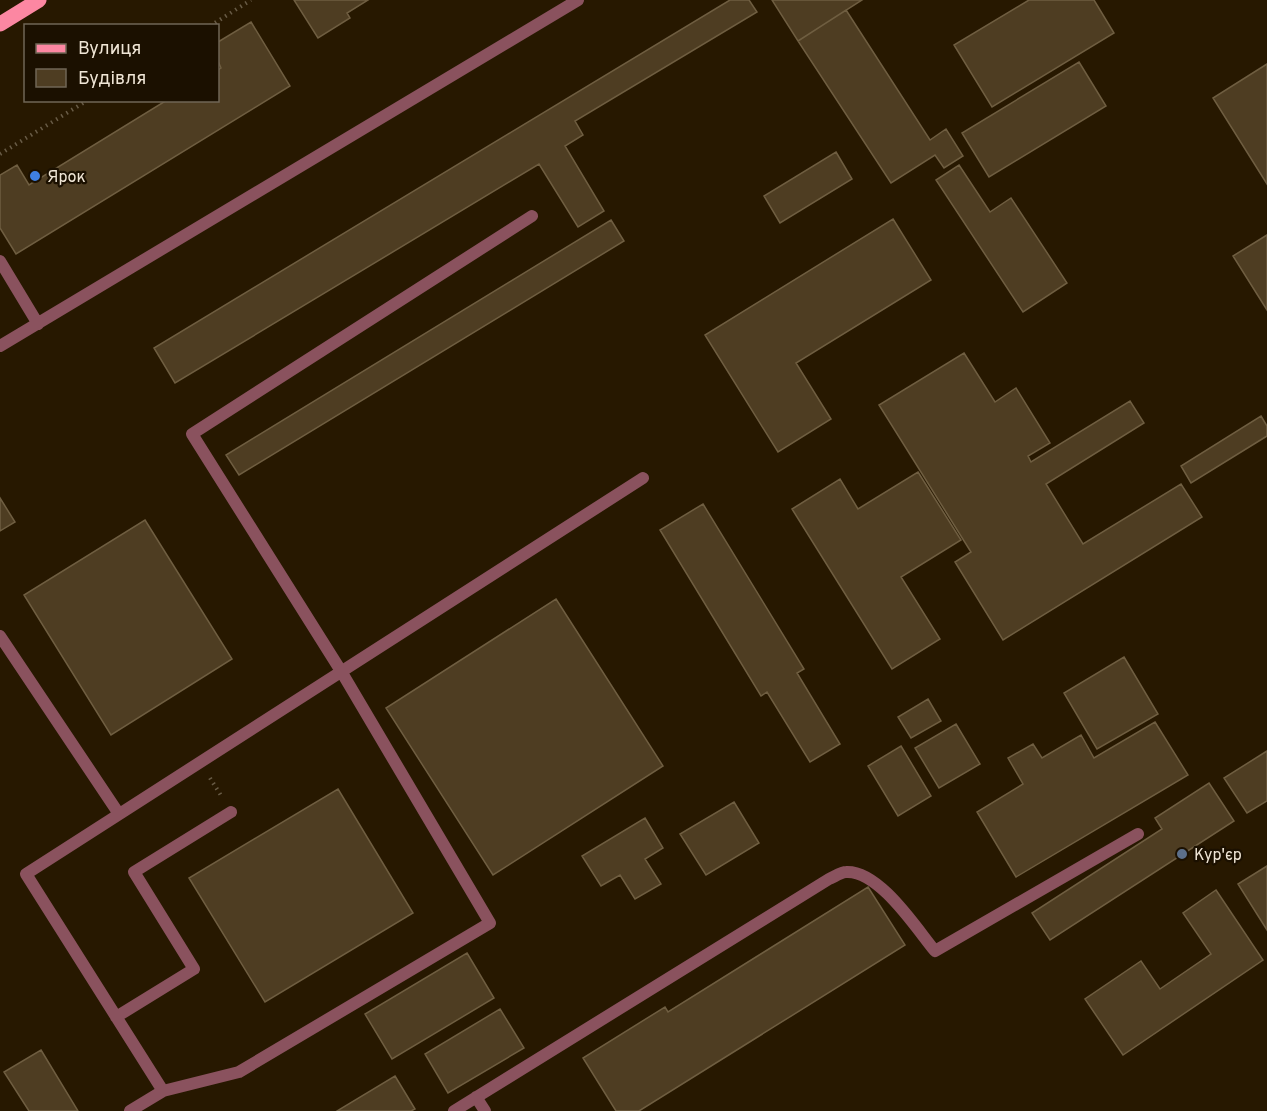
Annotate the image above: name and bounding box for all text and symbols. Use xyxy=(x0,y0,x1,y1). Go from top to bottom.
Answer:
legend xyxy=(24,24,219,102)
text: Вулиця xyxy=(78,38,141,61)
text: Будівля xyxy=(78,68,146,91)
place label: Ярок xyxy=(47,168,86,188)
marker: Ярок xyxy=(28,169,42,183)
place label: Кур'єр xyxy=(1194,846,1242,866)
marker: Кур'єр xyxy=(1175,847,1189,861)

